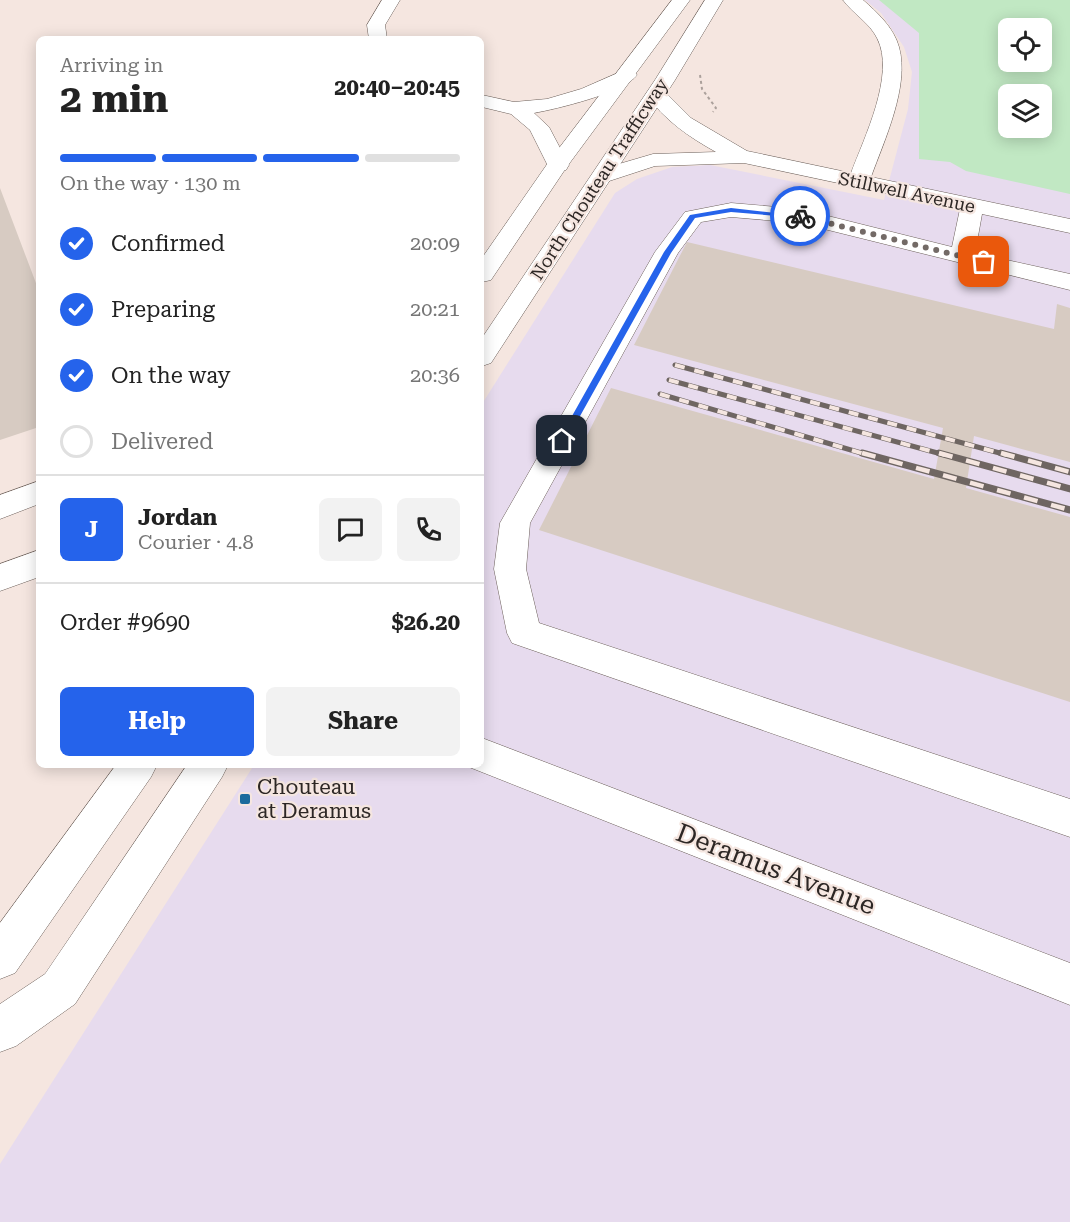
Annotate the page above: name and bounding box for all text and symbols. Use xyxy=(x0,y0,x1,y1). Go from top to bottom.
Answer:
map controls xyxy=(998,18,1052,138)
button: locate xyxy=(998,18,1052,72)
text: Arriving in xyxy=(60,53,163,77)
street label: North Chouteau Trafficway xyxy=(526,74,672,284)
text: 20:40–20:45 xyxy=(334,75,460,100)
text: 2 min xyxy=(60,76,168,122)
button: layers xyxy=(998,84,1052,138)
street label: Stillwell Avenue xyxy=(837,167,977,217)
text: On the way · 130 m xyxy=(60,171,241,195)
courier xyxy=(770,186,830,246)
icon: bike xyxy=(784,200,817,233)
icon: check xyxy=(60,227,93,260)
text: Confirmed xyxy=(111,231,225,256)
text: 20:09 xyxy=(410,231,460,255)
pin xyxy=(958,236,1009,287)
icon: bag xyxy=(967,245,1000,278)
icon: check xyxy=(60,293,93,326)
text: Preparing xyxy=(111,297,215,322)
text: 20:21 xyxy=(410,297,460,321)
icon: check xyxy=(60,359,93,392)
text: On the way xyxy=(111,363,231,388)
text: 20:36 xyxy=(410,363,460,387)
pin xyxy=(536,415,587,466)
icon: home xyxy=(545,424,578,457)
text: Delivered xyxy=(111,429,213,454)
button: chat xyxy=(319,498,382,561)
button: phone xyxy=(397,498,460,561)
text: Jordan xyxy=(138,505,217,530)
text: J xyxy=(85,517,98,542)
text: Courier · 4.8 xyxy=(138,530,254,554)
text: Order #9690 xyxy=(60,610,190,635)
text: $26.20 xyxy=(391,610,460,635)
button: Help xyxy=(60,687,254,756)
button: Share xyxy=(266,687,460,756)
place label: Chouteau at Deramus xyxy=(257,775,371,823)
marker: Chouteau at Deramus xyxy=(238,792,252,806)
street label: Deramus Avenue xyxy=(672,817,880,921)

